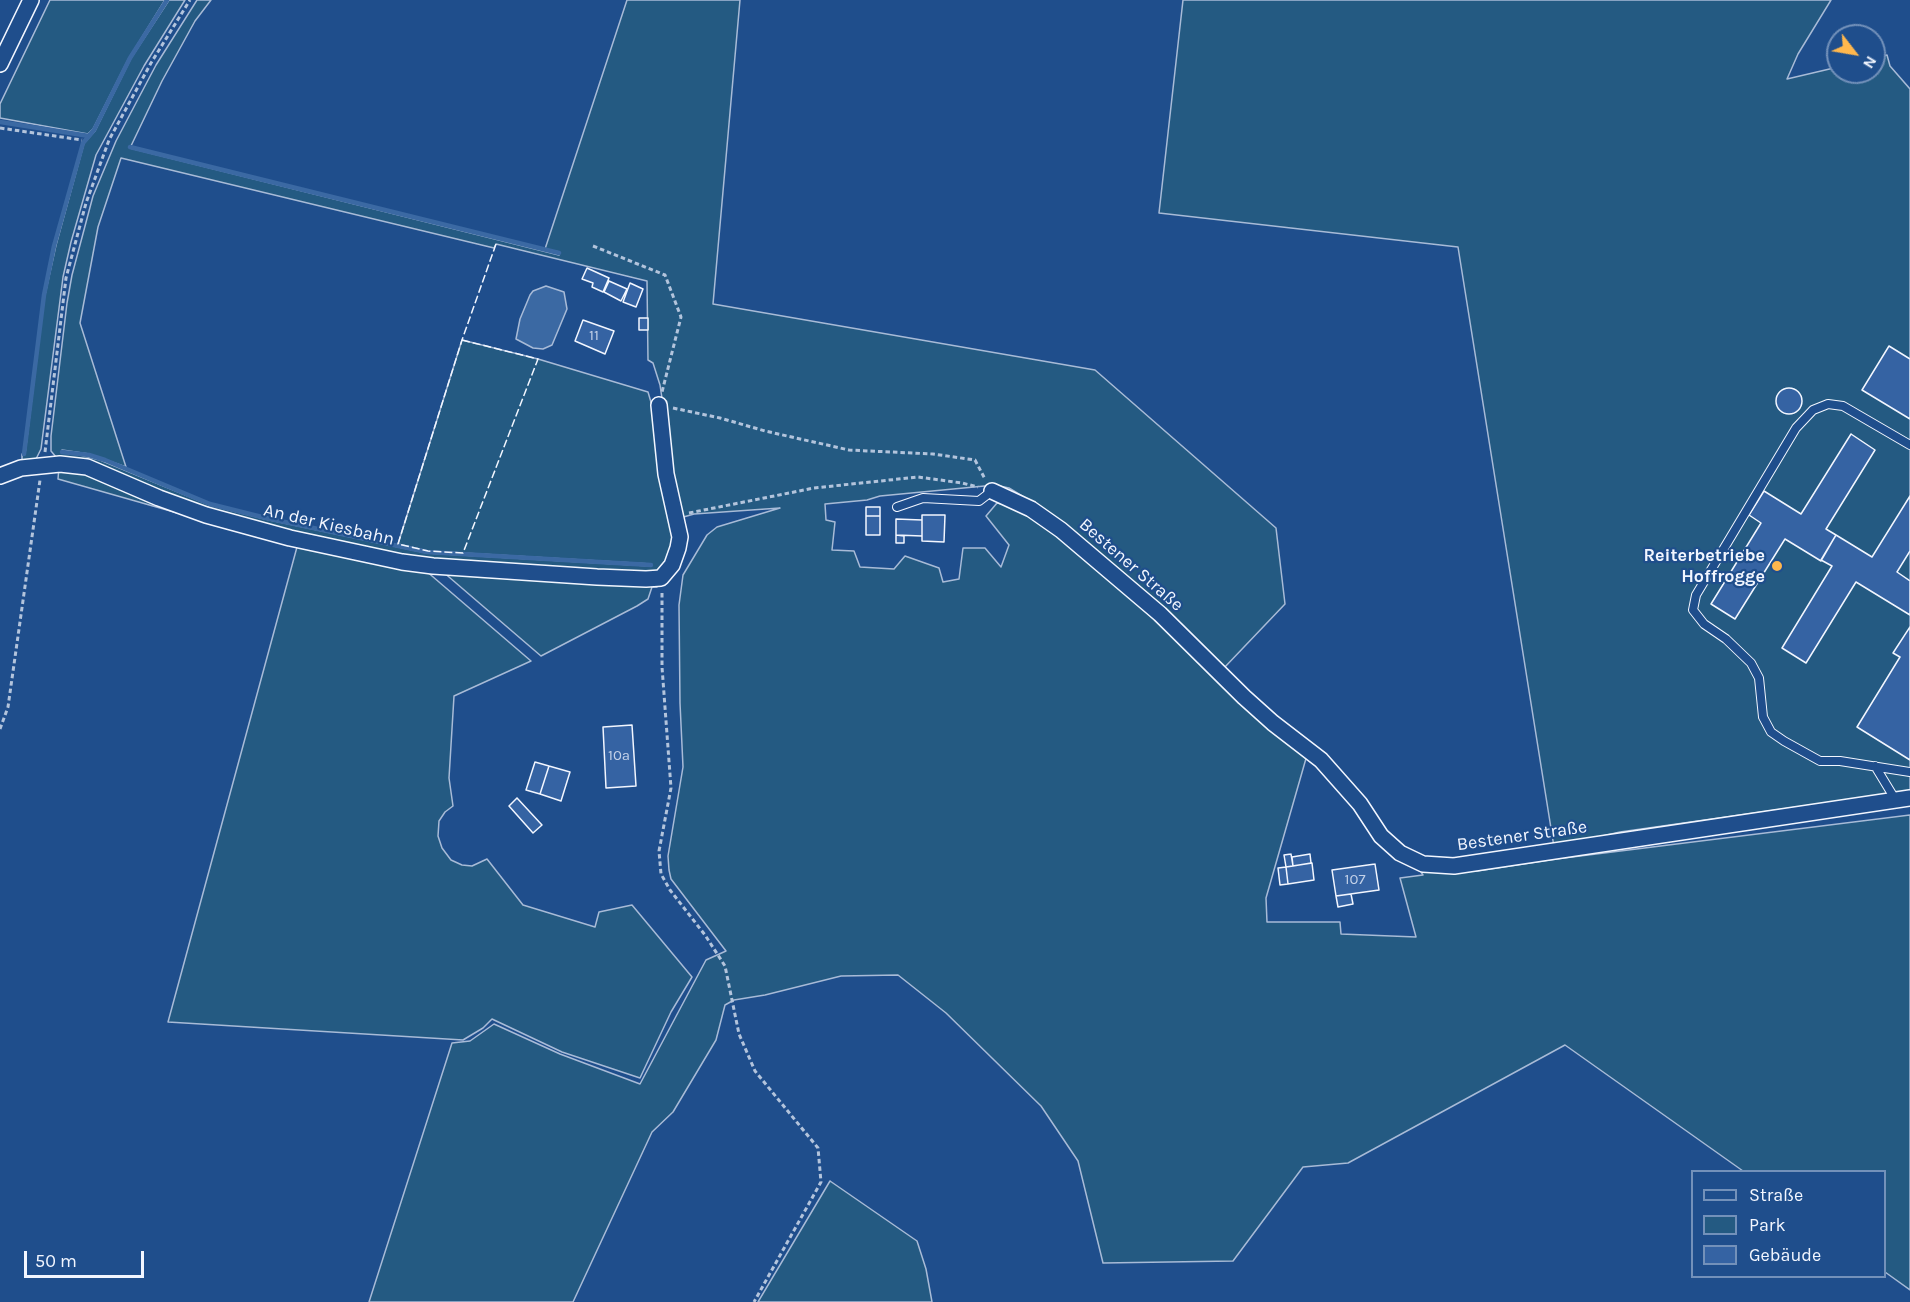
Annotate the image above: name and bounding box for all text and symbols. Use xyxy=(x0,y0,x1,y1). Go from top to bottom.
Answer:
north arrow xyxy=(1826,24,1886,84)
text: N xyxy=(1859,53,1881,72)
house number: 11 xyxy=(589,327,599,345)
street label: An der Kiesbahn xyxy=(262,499,396,551)
street label: Bestener Straße xyxy=(1074,514,1188,616)
place label: Reiterbetriebe Hoffrogge xyxy=(1643,545,1765,588)
marker: Reiterbetriebe Hoffrogge xyxy=(1770,559,1784,573)
house number: 10a xyxy=(608,747,630,765)
street label: Bestener Straße xyxy=(1456,816,1588,856)
house number: 107 xyxy=(1345,871,1365,889)
legend xyxy=(1691,1170,1886,1278)
text: Straße xyxy=(1749,1184,1803,1206)
text: Park xyxy=(1749,1214,1786,1236)
scale bar xyxy=(27,1239,147,1277)
text: Gebäude xyxy=(1749,1244,1821,1266)
text: 50 m xyxy=(35,1250,77,1272)

